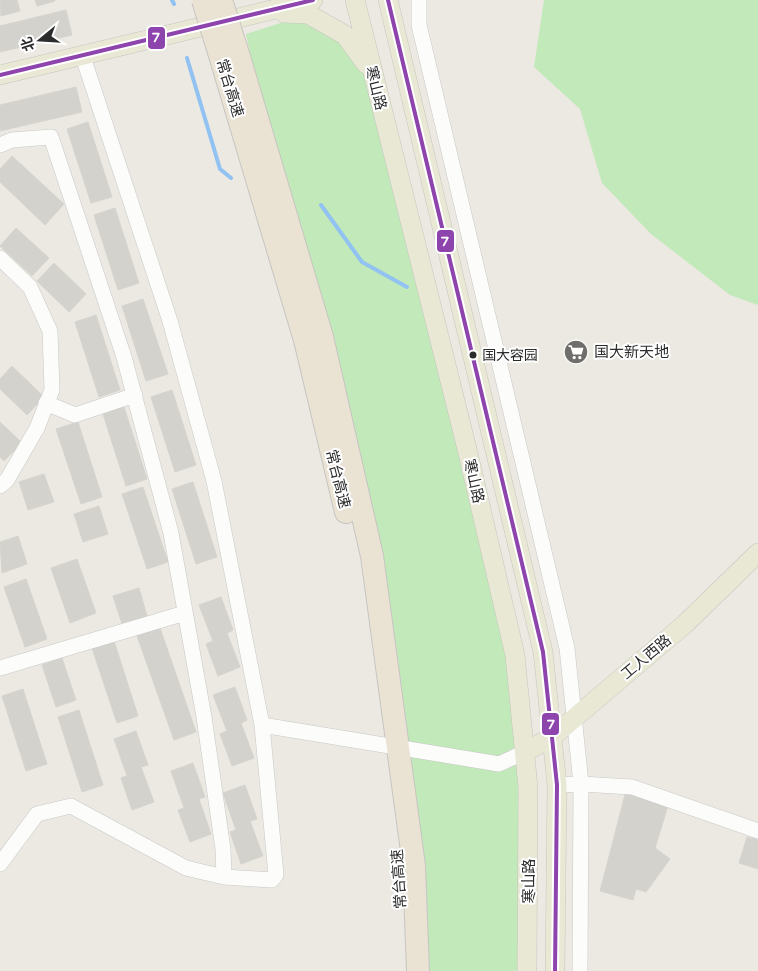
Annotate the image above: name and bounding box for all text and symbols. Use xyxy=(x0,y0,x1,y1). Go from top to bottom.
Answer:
north arrow xyxy=(15,15,65,65)
line badge: 7 xyxy=(147,26,166,50)
text: 7 xyxy=(152,29,161,46)
text: 北 xyxy=(18,35,38,53)
street label: 常台高速 xyxy=(213,57,247,119)
street label: 寒山路 xyxy=(362,64,390,112)
line badge: 7 xyxy=(436,229,455,253)
text: 7 xyxy=(441,233,450,250)
supermarket icon: 国大新天地 xyxy=(563,339,589,365)
place label: 国大新天地 xyxy=(594,343,669,361)
place label: 国大容园 xyxy=(482,347,538,364)
marker: 国大容园 xyxy=(468,350,478,360)
street label: 常台高速 xyxy=(322,448,354,510)
street label: 寒山路 xyxy=(460,457,488,505)
street label: 工人西路 xyxy=(617,631,675,683)
line badge: 7 xyxy=(541,712,560,736)
text: 7 xyxy=(547,716,556,733)
street label: 常台高速 xyxy=(388,848,410,910)
street label: 寒山路 xyxy=(520,858,538,904)

